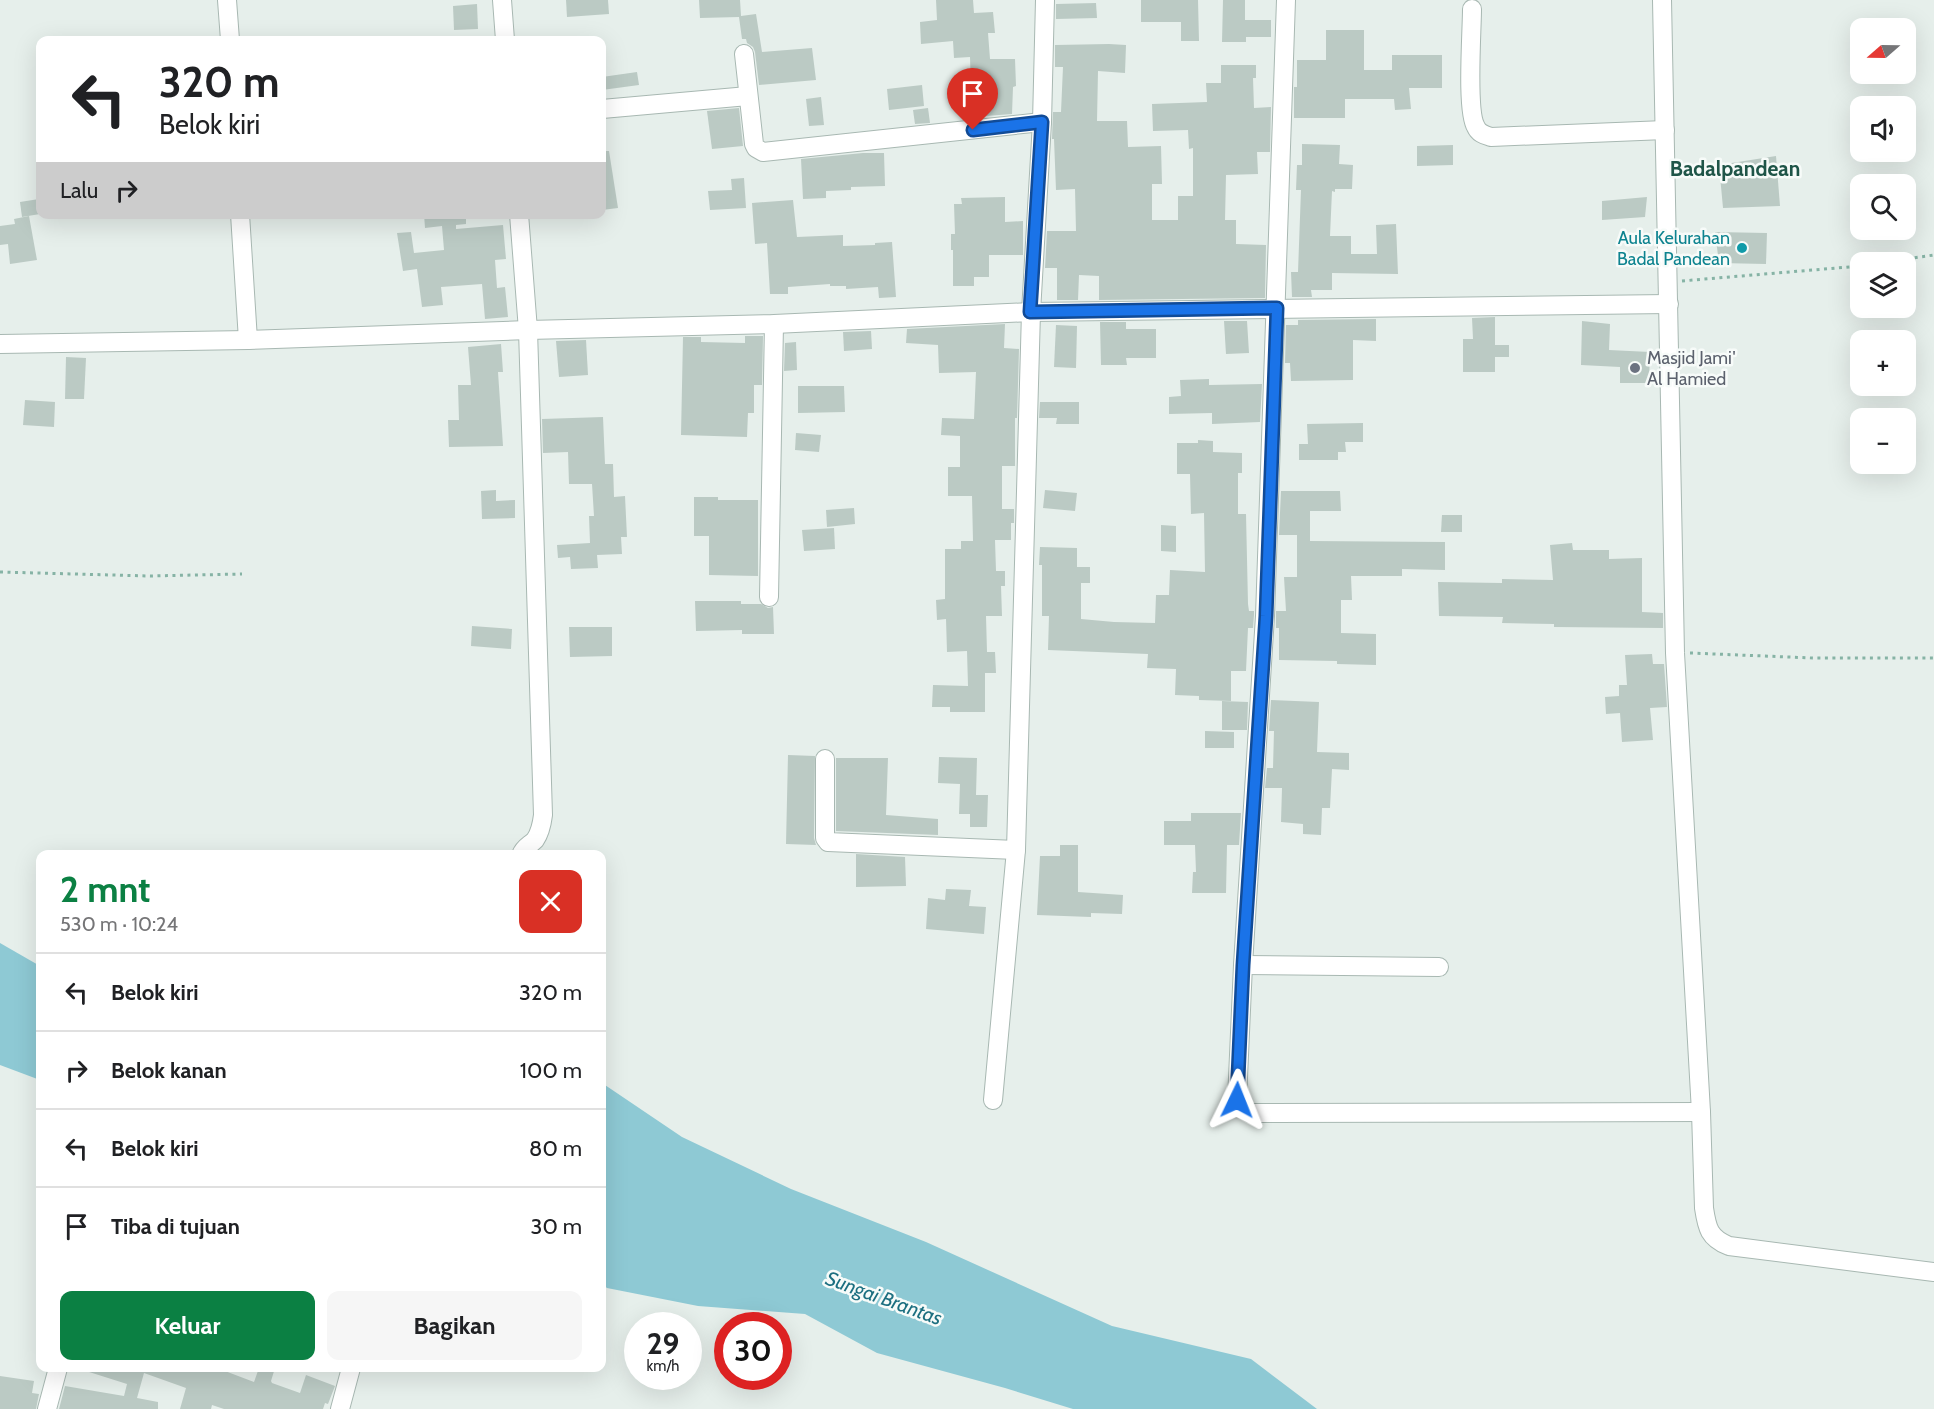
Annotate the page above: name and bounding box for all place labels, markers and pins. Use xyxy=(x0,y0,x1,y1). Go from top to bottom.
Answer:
pin xyxy=(947,68,998,130)
place label: Aula Kelurahan Badal Pandean xyxy=(1617,227,1730,270)
marker: Aula Kelurahan Badal Pandean xyxy=(1735,241,1749,255)
place label: Masjid Jami' Al Hamied xyxy=(1647,347,1736,390)
marker: Masjid Jami' Al Hamied xyxy=(1628,361,1642,375)

